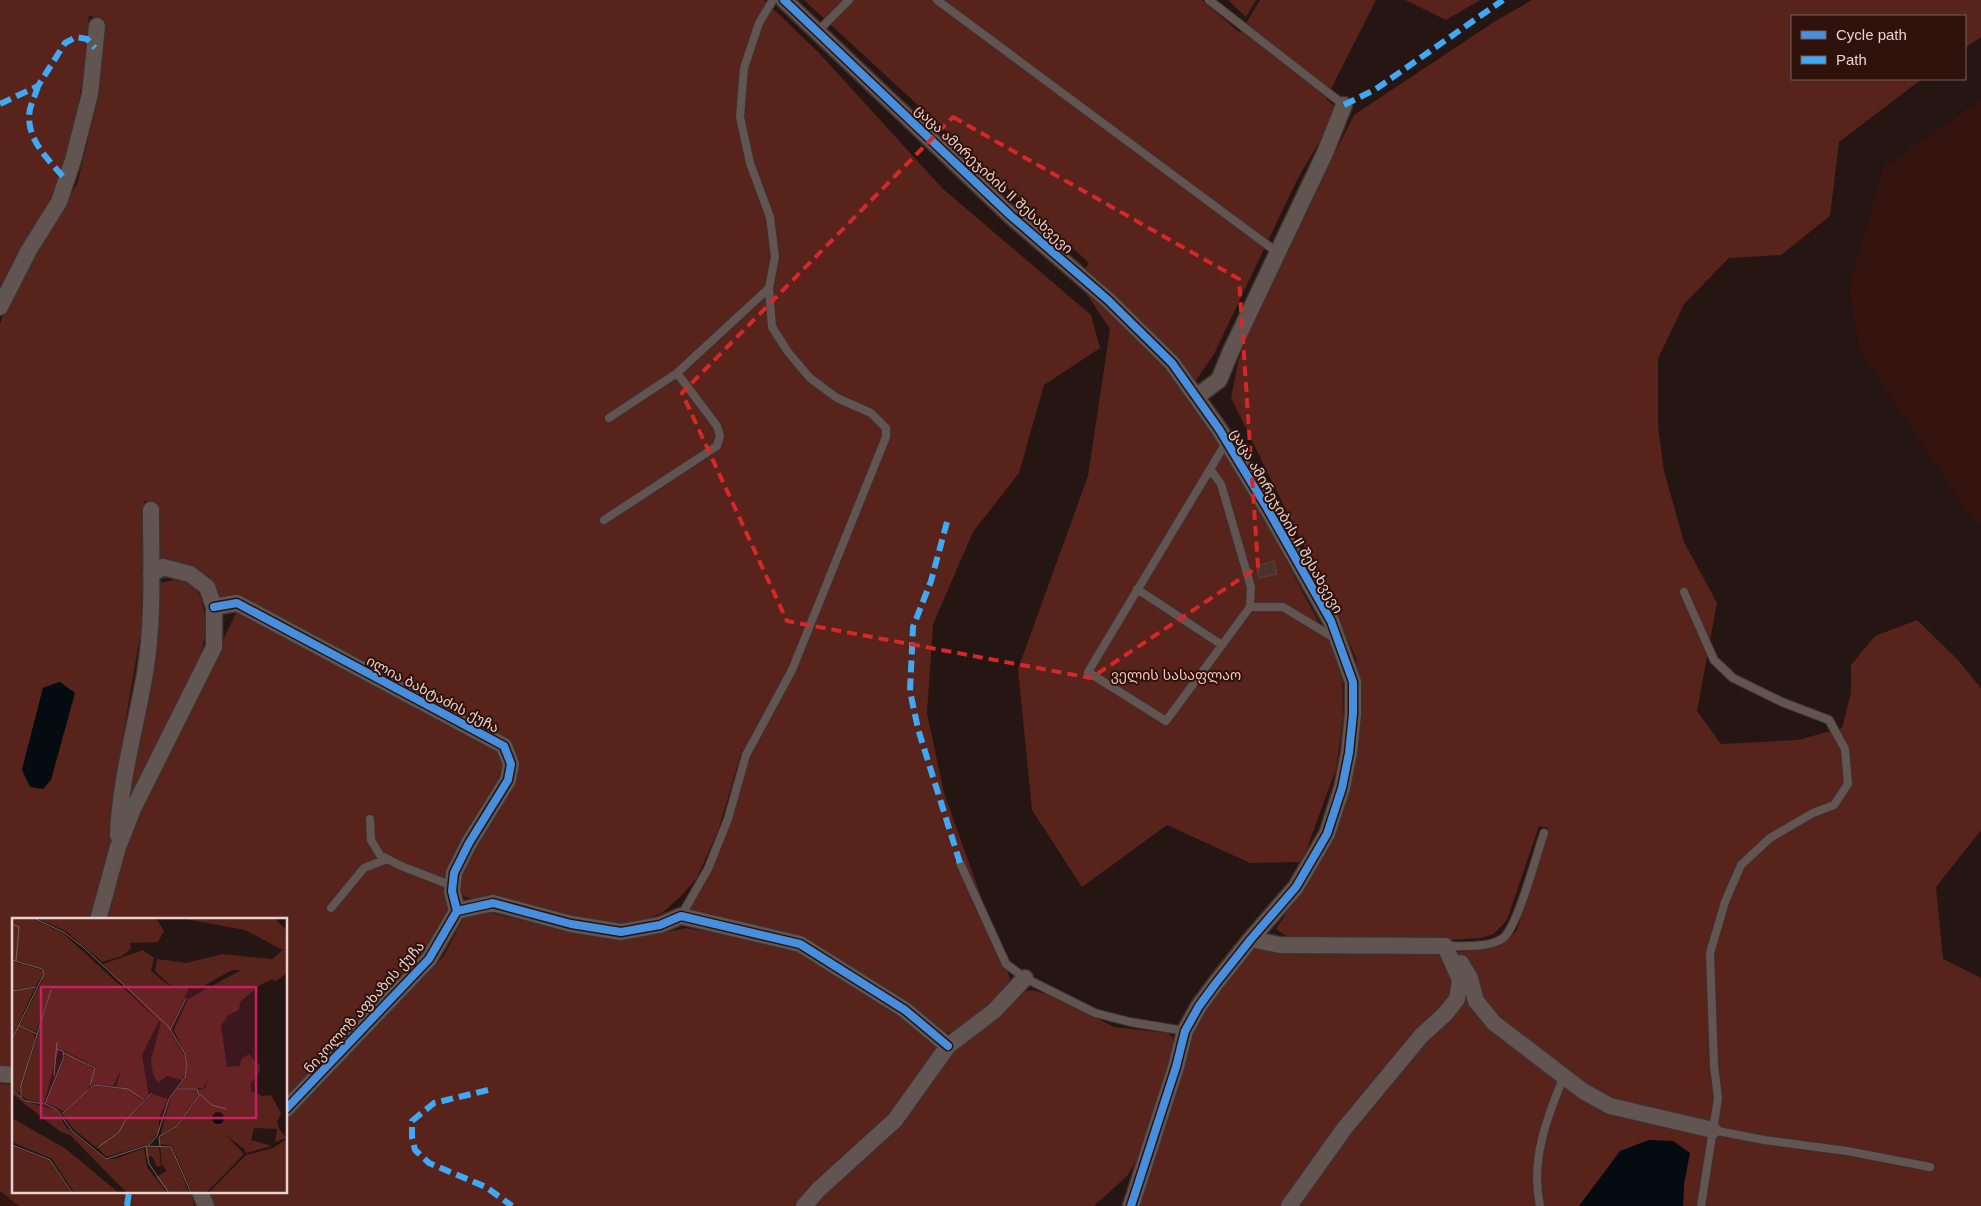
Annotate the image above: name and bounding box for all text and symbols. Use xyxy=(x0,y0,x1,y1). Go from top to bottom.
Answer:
legend xyxy=(1791,15,1966,80)
text: Cycle path xyxy=(1836,26,1907,43)
text: Path xyxy=(1836,51,1867,68)
street label: ცაცა ამირეჯიბის II შესახვევი xyxy=(911,101,1076,257)
street label: ცაცა ამირეჯიბის II შესახვევი xyxy=(1227,426,1347,617)
street label: ილია ბახტაძის ქუჩა xyxy=(364,652,502,737)
park label: ველის სასაფლაო xyxy=(1111,667,1241,684)
inset map xyxy=(12,918,288,1194)
street label: ნიკოლოზ აფხაზის ქუჩა xyxy=(301,938,428,1077)

